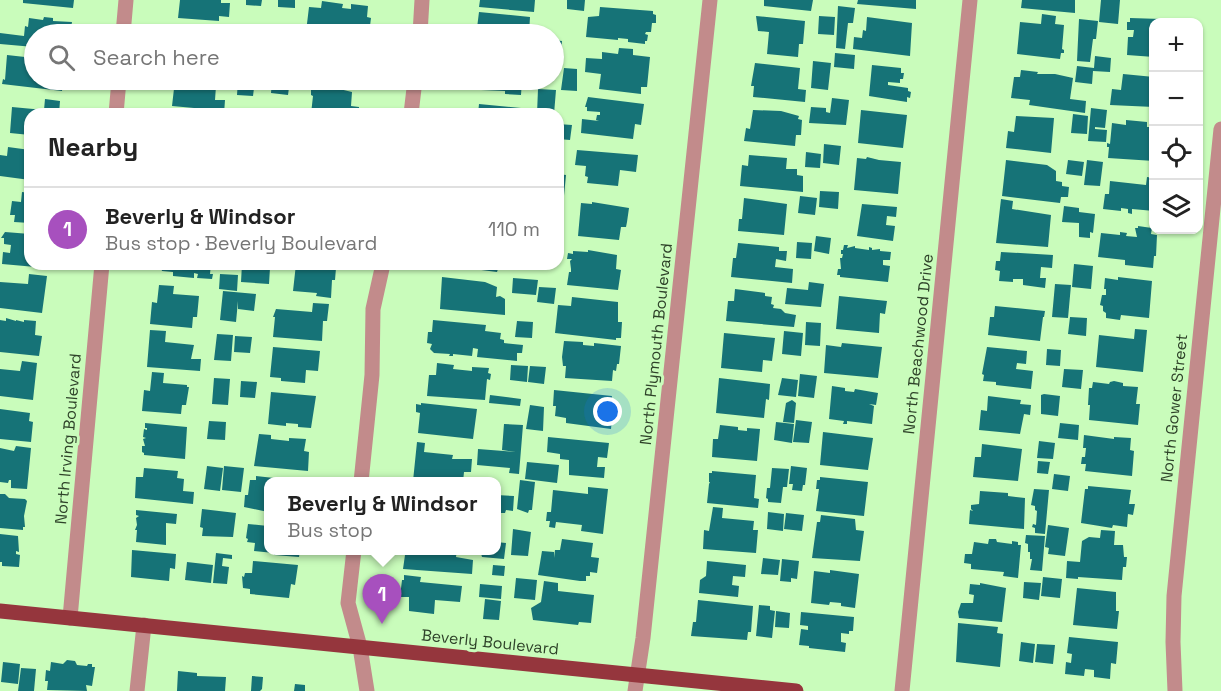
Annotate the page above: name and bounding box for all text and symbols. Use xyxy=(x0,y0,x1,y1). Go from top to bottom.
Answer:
map controls xyxy=(1149,18,1203,234)
button: + xyxy=(1149,18,1203,72)
search box xyxy=(24,24,564,90)
icon: search xyxy=(45,41,78,74)
text: Search here xyxy=(93,43,220,71)
button: − xyxy=(1149,72,1203,126)
button: locate xyxy=(1149,126,1203,180)
text: Nearby xyxy=(48,130,138,164)
button: layers xyxy=(1149,180,1203,234)
text: Beverly & Windsor xyxy=(105,202,296,230)
text: 1 xyxy=(63,216,72,242)
text: 110 m xyxy=(488,216,540,242)
text: Bus stop · Beverly Boulevard xyxy=(105,230,377,256)
street label: North Plymouth Boulevard xyxy=(635,242,677,446)
street label: North Beachwood Drive xyxy=(898,253,938,435)
street label: North Gower Street xyxy=(1156,333,1192,483)
street label: North Irving Boulevard xyxy=(50,353,86,525)
your location xyxy=(593,397,622,426)
popup xyxy=(264,477,501,555)
text: Beverly & Windsor xyxy=(287,489,478,517)
text: Bus stop xyxy=(287,517,373,543)
pin: 1 xyxy=(362,574,401,624)
street label: Beverly Boulevard xyxy=(420,624,560,660)

